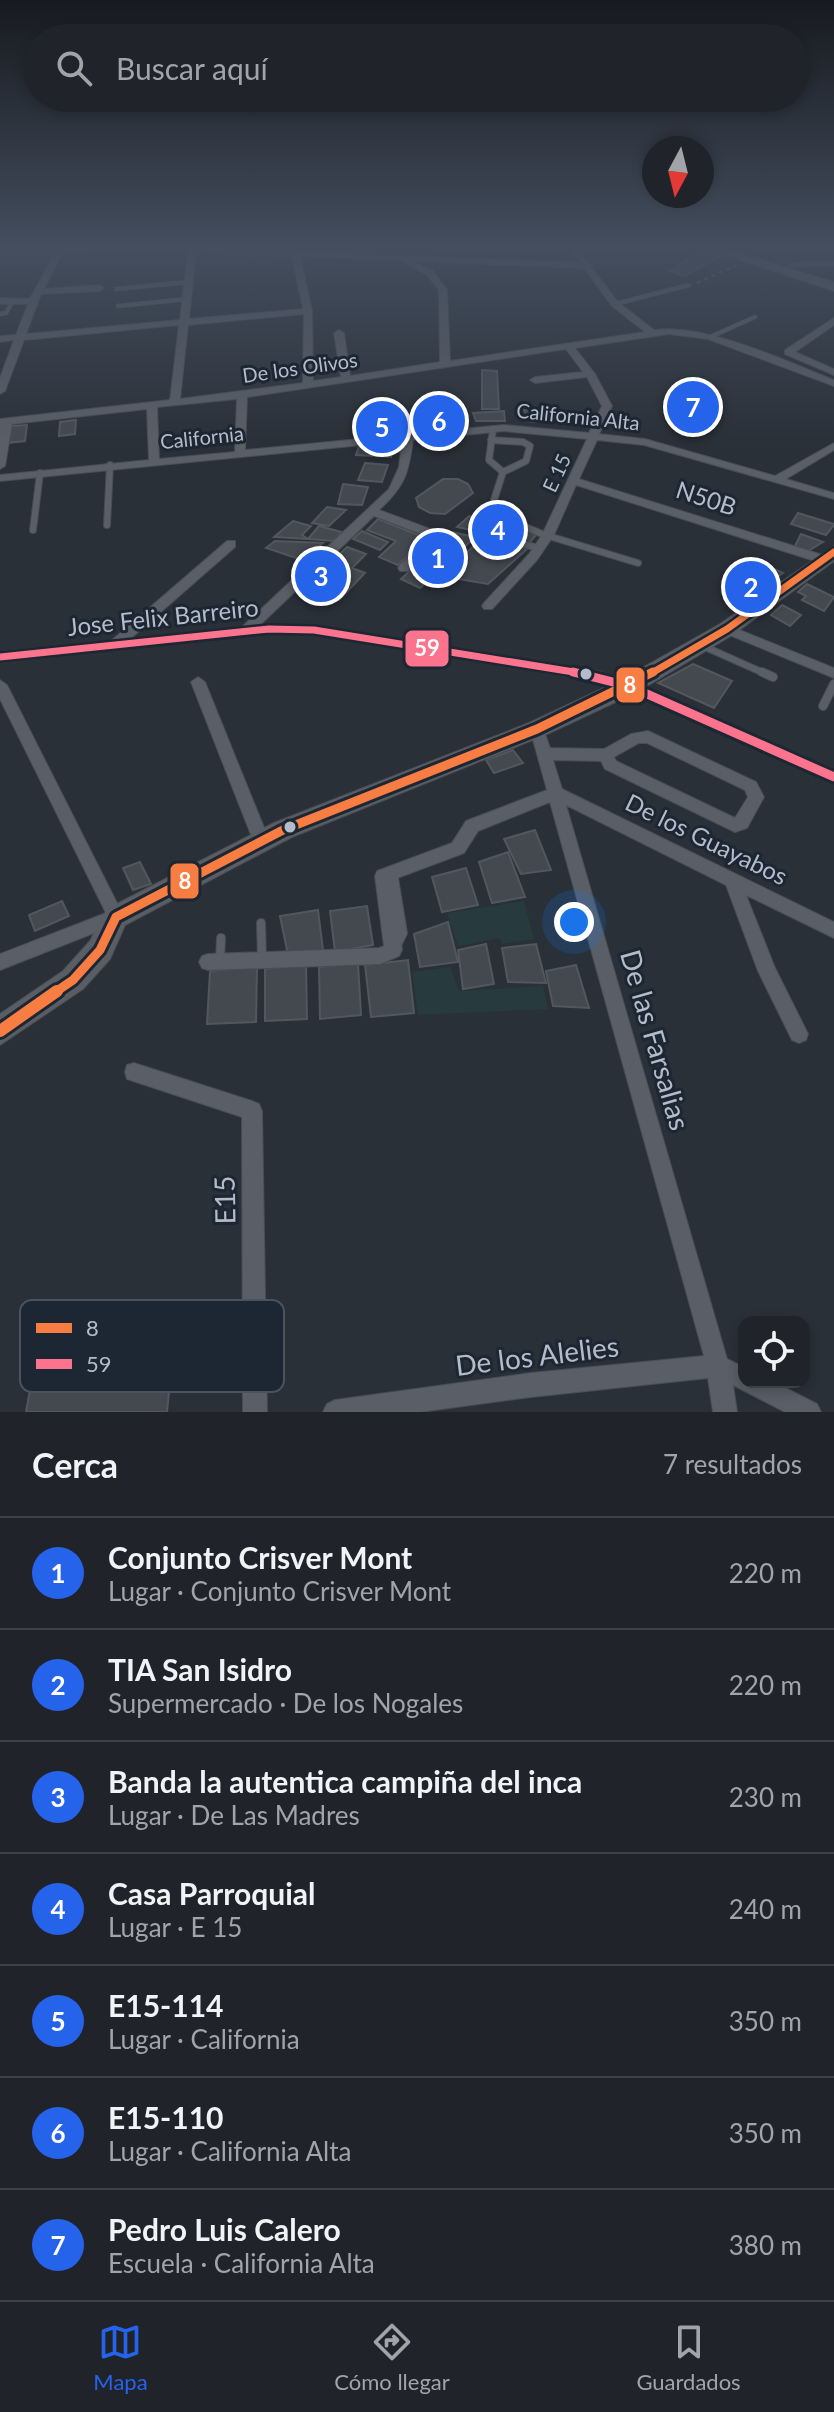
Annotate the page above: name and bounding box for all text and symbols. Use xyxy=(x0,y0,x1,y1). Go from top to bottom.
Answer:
search box xyxy=(24,24,810,112)
icon: search xyxy=(52,46,96,90)
text: Buscar aquí xyxy=(116,50,268,86)
north arrow xyxy=(642,136,714,208)
street label: De los Olivos xyxy=(241,347,359,387)
pin: 7 xyxy=(667,377,719,437)
pin: 6 xyxy=(413,391,465,451)
pin: 5 xyxy=(356,397,408,457)
street label: California Alta xyxy=(515,398,641,434)
street label: California xyxy=(159,421,245,453)
street label: E 15 xyxy=(537,449,575,496)
street label: N50B xyxy=(673,474,740,521)
pin: 4 xyxy=(472,500,524,560)
pin: 1 xyxy=(412,528,464,588)
pin: 3 xyxy=(295,546,347,606)
pin: 2 xyxy=(725,557,777,617)
street label: Jose Felix Barreiro xyxy=(66,592,260,641)
line badge: 59 xyxy=(404,629,450,668)
text: 59 xyxy=(414,634,440,661)
unlabelled marker xyxy=(578,666,594,682)
line badge: 8 xyxy=(615,666,646,704)
text: 8 xyxy=(624,671,636,698)
street label: De los Guayabos xyxy=(621,787,792,890)
unlabelled marker xyxy=(282,819,298,835)
line badge: 8 xyxy=(169,862,200,900)
text: 8 xyxy=(179,867,191,894)
your location xyxy=(554,902,594,942)
street label: De las Farsalias xyxy=(614,946,698,1134)
street label: E15 xyxy=(207,1175,241,1225)
legend xyxy=(20,1300,284,1392)
text: 8 xyxy=(86,1314,99,1341)
map controls xyxy=(738,1316,810,1388)
button: locate xyxy=(738,1316,810,1388)
street label: De los Alelies xyxy=(453,1328,621,1382)
text: 59 xyxy=(86,1350,112,1377)
text: Cerca xyxy=(32,1444,118,1485)
text: 7 resultados xyxy=(663,1448,802,1480)
text: Conjunto Crisver Mont xyxy=(108,1539,412,1575)
text: 1 xyxy=(50,1557,66,1589)
text: 220 m xyxy=(729,1557,802,1589)
text: Lugar · Conjunto Crisver Mont xyxy=(108,1575,451,1607)
text: TIA San Isidro xyxy=(108,1651,292,1687)
text: 2 xyxy=(50,1669,66,1701)
text: 220 m xyxy=(729,1669,802,1701)
text: Supermercado · De los Nogales xyxy=(108,1687,463,1719)
text: Banda la autentica campiña del inca xyxy=(108,1763,582,1799)
text: 3 xyxy=(50,1781,66,1813)
text: 230 m xyxy=(729,1781,802,1813)
text: Lugar · De Las Madres xyxy=(108,1799,360,1831)
text: Casa Parroquial xyxy=(108,1875,316,1911)
text: 4 xyxy=(50,1893,66,1925)
text: 240 m xyxy=(729,1893,802,1925)
text: Lugar · E 15 xyxy=(108,1911,242,1943)
text: E15-114 xyxy=(108,1987,223,2023)
text: 5 xyxy=(50,2005,66,2037)
text: 350 m xyxy=(729,2005,802,2037)
text: Lugar · California xyxy=(108,2023,300,2055)
text: E15-110 xyxy=(108,2099,223,2135)
text: 6 xyxy=(50,2117,66,2149)
text: 350 m xyxy=(729,2117,802,2149)
text: Lugar · California Alta xyxy=(108,2135,351,2167)
text: Pedro Luis Calero xyxy=(108,2211,341,2247)
text: 7 xyxy=(50,2229,66,2261)
text: 380 m xyxy=(729,2229,802,2261)
text: Escuela · California Alta xyxy=(108,2247,375,2279)
tab: Mapa xyxy=(93,2320,148,2395)
tab: Cómo llegar xyxy=(334,2320,450,2395)
tab: Guardados xyxy=(636,2320,741,2395)

